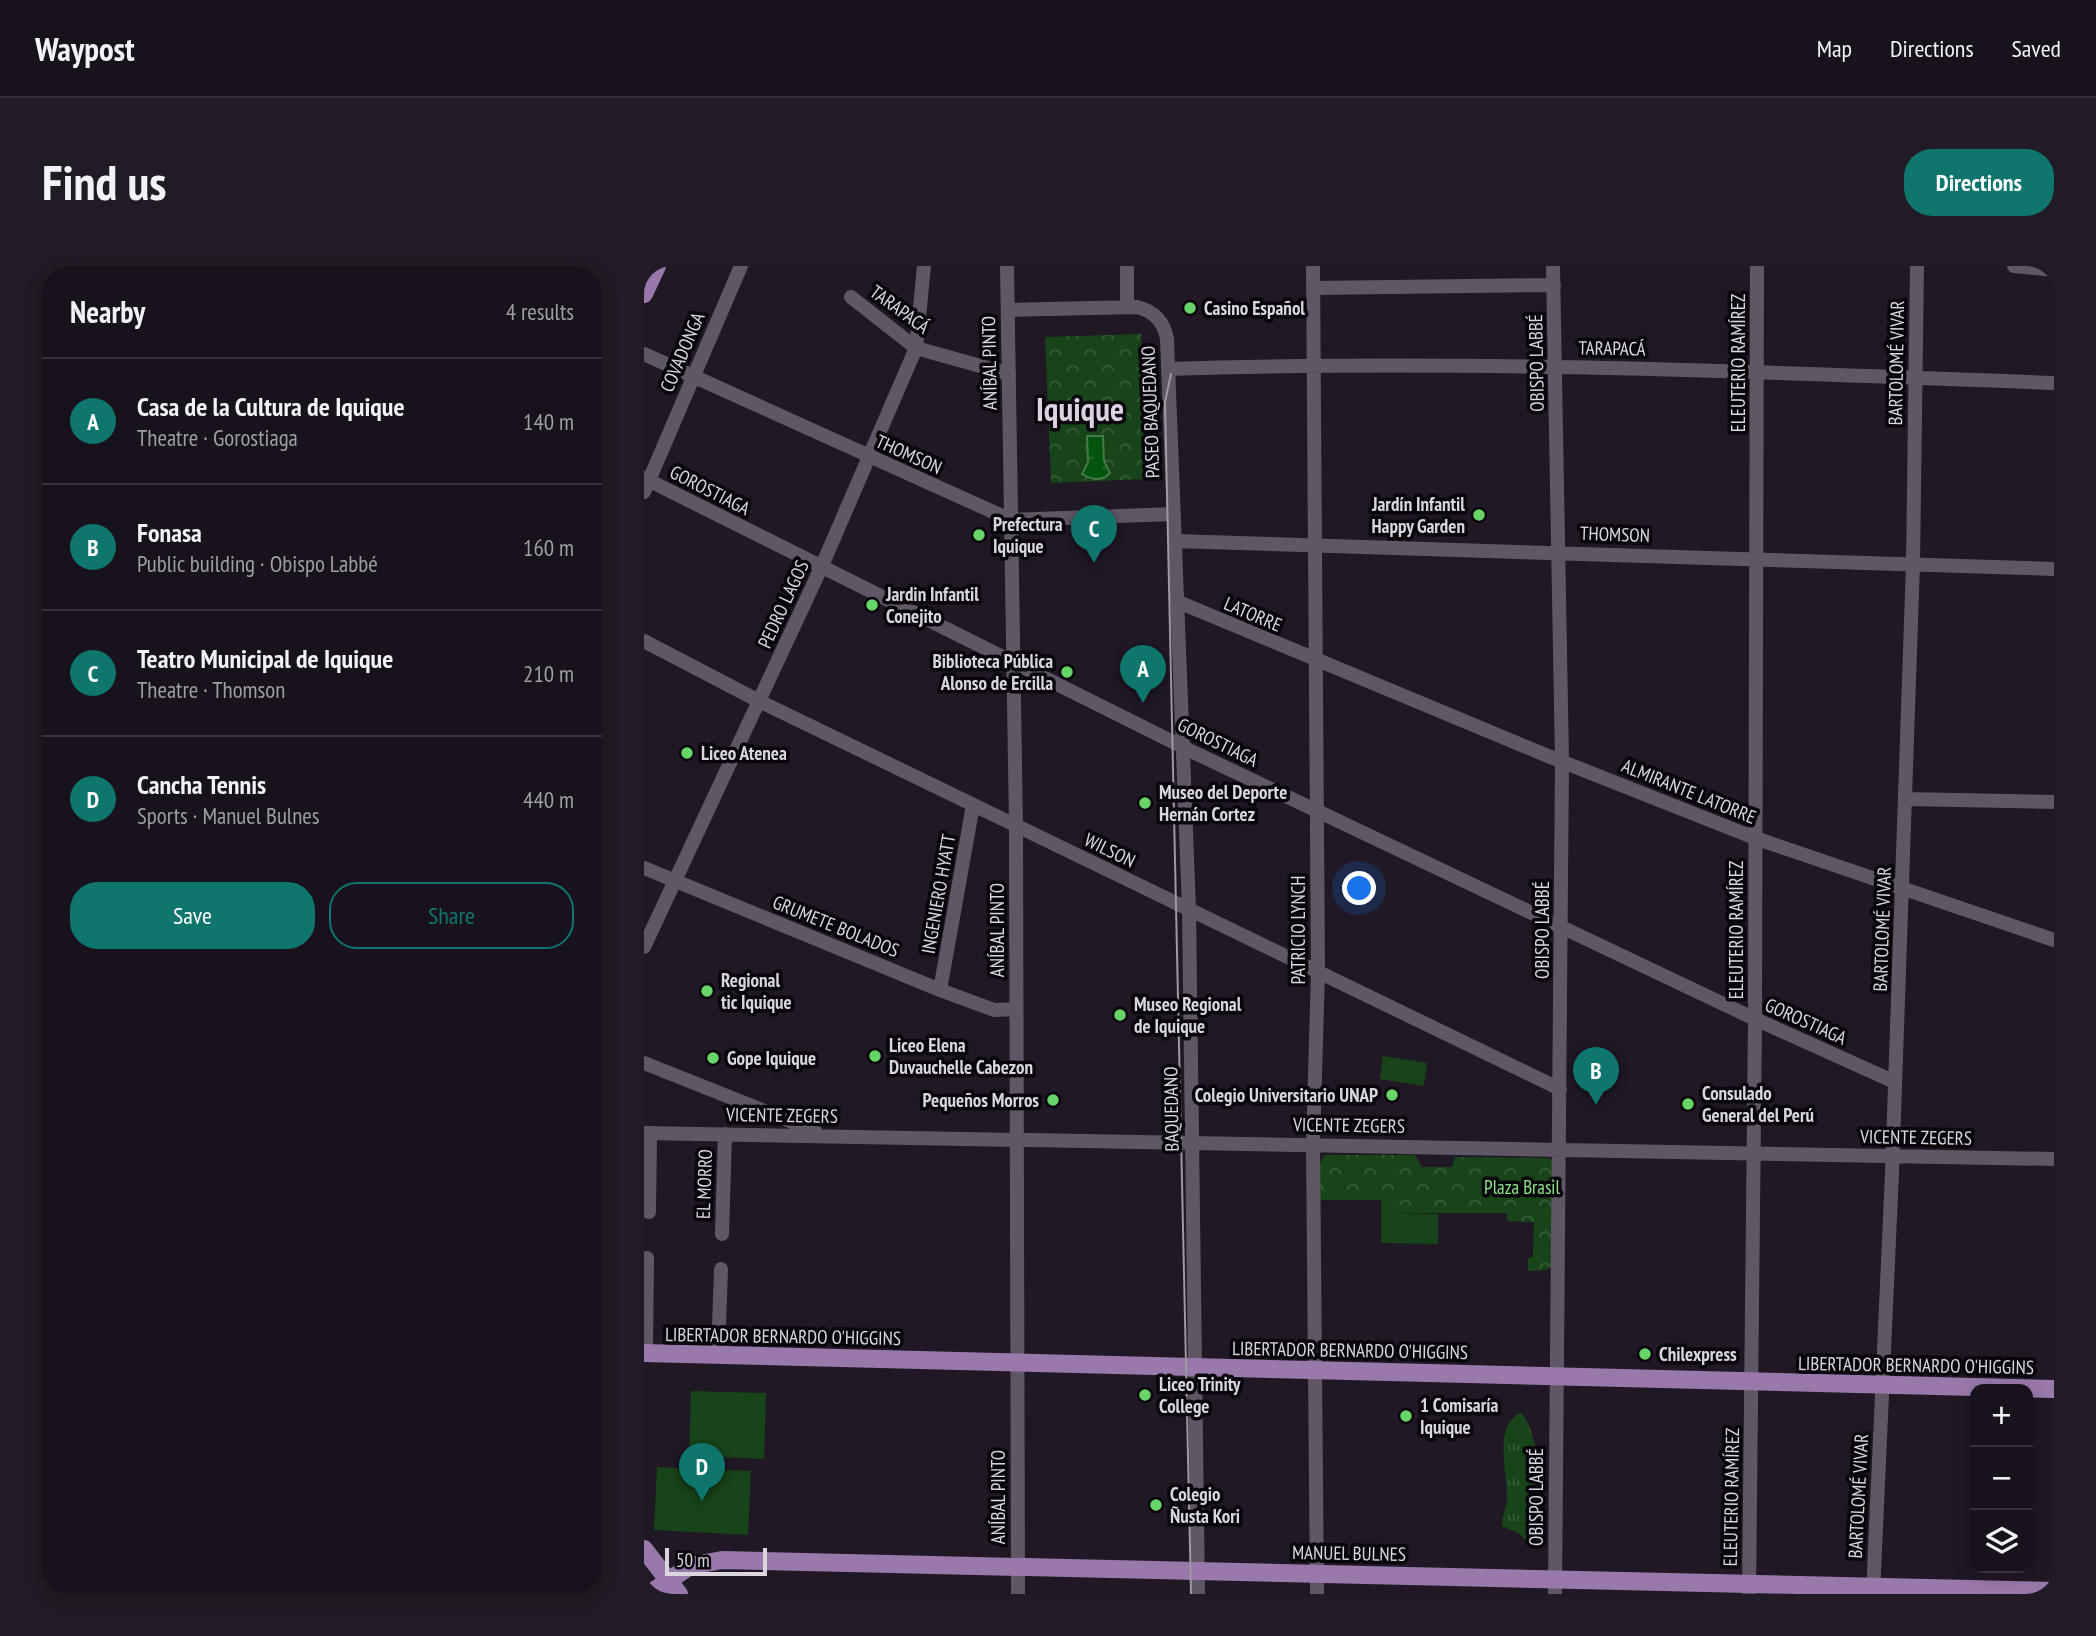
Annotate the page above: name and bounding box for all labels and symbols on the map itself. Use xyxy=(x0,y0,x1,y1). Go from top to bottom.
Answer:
street label: TARAPACÁ xyxy=(866,279,934,339)
street label: ELEUTERIO RAMÍREZ xyxy=(1726,294,1750,432)
place label: Casino Español xyxy=(1204,296,1305,320)
marker: Casino Español xyxy=(1182,300,1198,316)
street label: BARTOLOMÉ VIVAR xyxy=(1883,300,1909,426)
street label: COVADONGA xyxy=(654,309,710,395)
street label: OBISPO LABBÉ xyxy=(1523,314,1549,412)
street label: ANÍBAL PINTO xyxy=(976,316,1002,410)
street label: TARAPACÁ xyxy=(1578,335,1646,361)
street label: PASEO BAQUEDANO xyxy=(1136,345,1164,479)
district label: Iquique xyxy=(1036,387,1124,430)
street label: THOMSON xyxy=(872,429,946,479)
street label: GOROSTIAGA xyxy=(666,460,754,520)
place label: Jardín Infantil Happy Garden xyxy=(1371,492,1465,538)
pin: C xyxy=(1071,505,1117,563)
marker: Jardín Infantil Happy Garden xyxy=(1471,507,1487,523)
place label: Prefectura Iquique xyxy=(993,512,1063,558)
street label: THOMSON xyxy=(1580,521,1650,547)
marker: Prefectura Iquique xyxy=(971,527,987,543)
street label: PEDRO LAGOS xyxy=(752,556,814,652)
place label: Jardin Infantil Conejito xyxy=(885,582,979,628)
street label: LATORRE xyxy=(1220,591,1286,637)
marker: Jardin Infantil Conejito xyxy=(864,597,880,613)
pin: A xyxy=(1120,645,1166,703)
place label: Biblioteca Pública Alonso de Ercilla xyxy=(932,649,1053,695)
marker: Biblioteca Pública Alonso de Ercilla xyxy=(1059,664,1075,680)
street label: GOROSTIAGA xyxy=(1174,712,1262,772)
place label: Liceo Atenea xyxy=(701,741,787,765)
marker: Liceo Atenea xyxy=(679,745,695,761)
street label: ALMIRANTE LATORRE xyxy=(1618,753,1760,829)
place label: Museo del Deporte Hernán Cortez xyxy=(1159,780,1287,826)
marker: Museo del Deporte Hernán Cortez xyxy=(1137,795,1153,811)
street label: WILSON xyxy=(1081,827,1139,873)
street label: INGENIERO HYATT xyxy=(916,832,960,956)
street label: ELEUTERIO RAMÍREZ xyxy=(1724,861,1748,999)
street label: BARTOLOMÉ VIVAR xyxy=(1868,866,1896,992)
your location xyxy=(1342,871,1376,905)
street label: PATRICIO LYNCH xyxy=(1286,875,1310,985)
street label: OBISPO LABBÉ xyxy=(1530,881,1554,979)
street label: ANÍBAL PINTO xyxy=(985,883,1009,977)
street label: GRUMETE BOLADOS xyxy=(769,890,903,962)
place label: Regional tic Iquique xyxy=(721,968,792,1014)
marker: Regional tic Iquique xyxy=(699,983,715,999)
place label: Museo Regional de Iquique xyxy=(1134,992,1242,1038)
street label: GOROSTIAGA xyxy=(1761,992,1851,1050)
marker: Museo Regional de Iquique xyxy=(1112,1007,1128,1023)
place label: Liceo Elena Duvauchelle Cabezon xyxy=(889,1033,1033,1079)
place label: Gope Iquique xyxy=(727,1046,816,1070)
pin: B xyxy=(1573,1047,1619,1105)
marker: Liceo Elena Duvauchelle Cabezon xyxy=(867,1048,883,1064)
marker: Gope Iquique xyxy=(705,1050,721,1066)
street label: BAQUEDANO xyxy=(1158,1066,1184,1152)
place label: Consulado General del Perú xyxy=(1702,1081,1814,1127)
place label: Colegio Universitario UNAP xyxy=(1195,1083,1378,1107)
marker: Colegio Universitario UNAP xyxy=(1384,1087,1400,1103)
place label: Pequeños Morros xyxy=(923,1088,1039,1112)
marker: Pequeños Morros xyxy=(1045,1092,1061,1108)
marker: Consulado General del Perú xyxy=(1680,1096,1696,1112)
street label: VICENTE ZEGERS xyxy=(725,1102,838,1128)
street label: VICENTE ZEGERS xyxy=(1292,1112,1405,1138)
street label: VICENTE ZEGERS xyxy=(1859,1124,1972,1150)
street label: EL MORRO xyxy=(691,1149,717,1219)
park label: Plaza Brasil xyxy=(1484,1175,1560,1199)
street label: LIBERTADOR BERNARDO O'HIGGINS xyxy=(665,1322,901,1350)
street label: LIBERTADOR BERNARDO O'HIGGINS xyxy=(1232,1336,1468,1364)
place label: Chilexpress xyxy=(1659,1342,1737,1366)
marker: Chilexpress xyxy=(1637,1346,1653,1362)
street label: LIBERTADOR BERNARDO O'HIGGINS xyxy=(1798,1351,2034,1379)
place label: Liceo Trinity College xyxy=(1159,1372,1241,1418)
marker: Liceo Trinity College xyxy=(1137,1387,1153,1403)
place label: 1 Comisaría Iquique xyxy=(1420,1393,1499,1439)
marker: 1 Comisaría Iquique xyxy=(1398,1408,1414,1424)
street label: ELEUTERIO RAMÍREZ xyxy=(1718,1428,1744,1566)
street label: BARTOLOMÉ VIVAR xyxy=(1843,1433,1873,1559)
pin: D xyxy=(679,1443,725,1501)
street label: OBISPO LABBÉ xyxy=(1524,1448,1548,1546)
street label: ANÍBAL PINTO xyxy=(986,1450,1010,1544)
place label: Colegio Ñusta Kori xyxy=(1170,1482,1240,1528)
marker: Colegio Ñusta Kori xyxy=(1148,1497,1164,1513)
street label: MANUEL BULNES xyxy=(1292,1540,1406,1566)
scale bar xyxy=(665,1545,766,1577)

